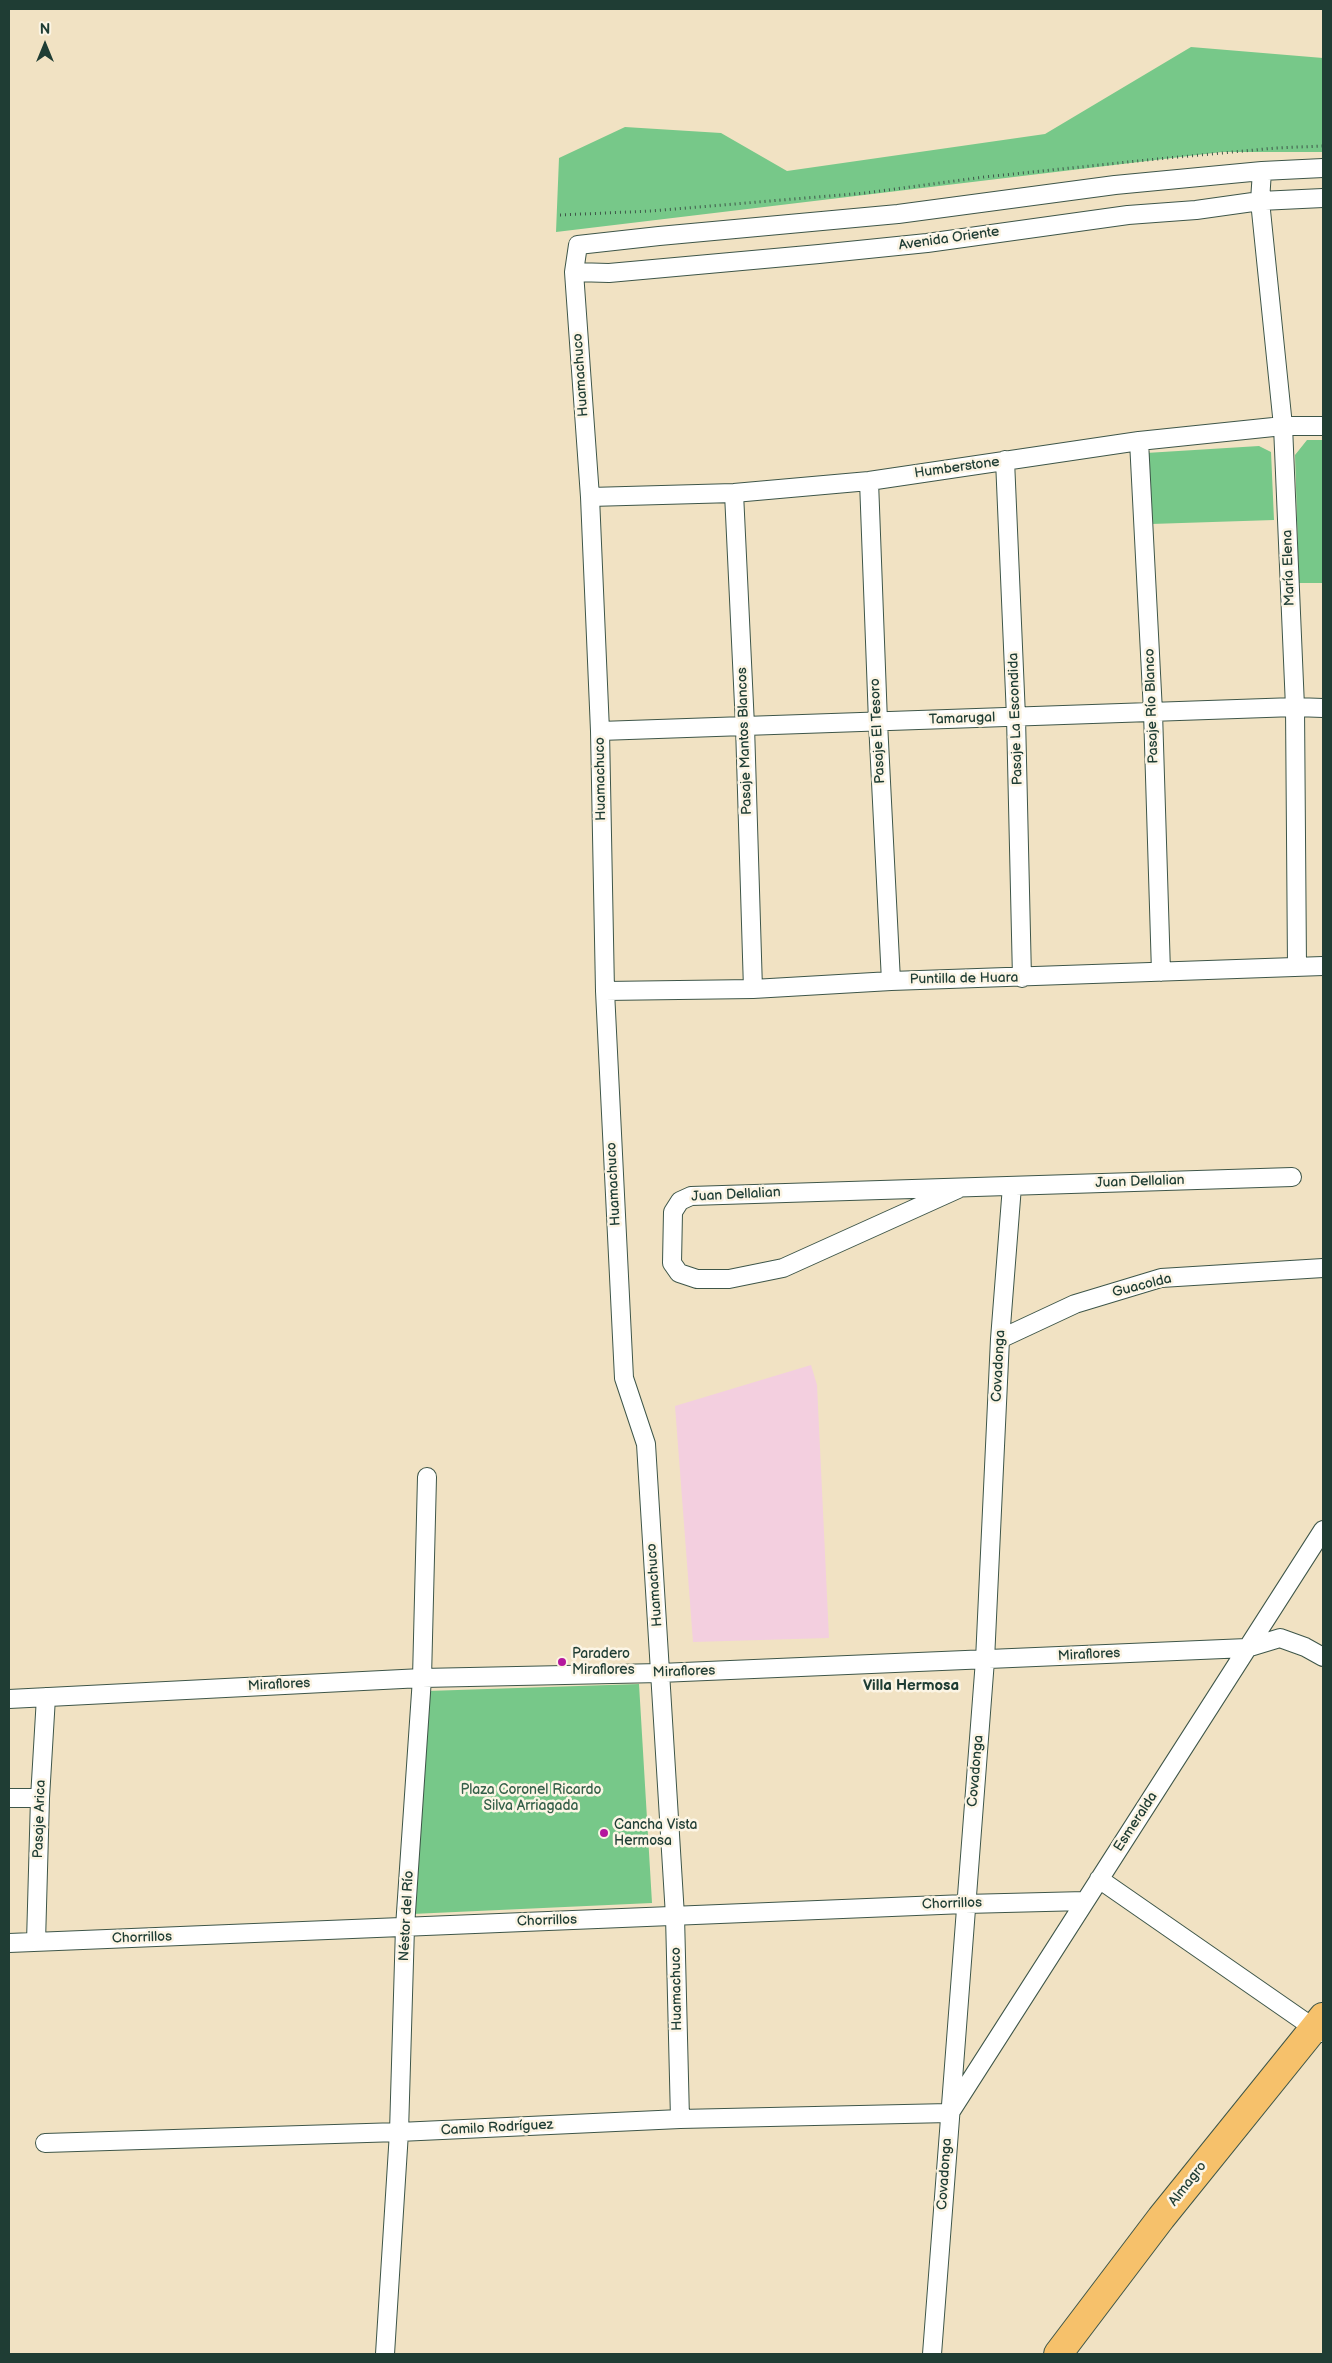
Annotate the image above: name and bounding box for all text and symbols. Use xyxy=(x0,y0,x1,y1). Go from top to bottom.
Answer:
north arrow xyxy=(20,20,70,70)
text: N xyxy=(40,21,50,38)
street label: Avenida Oriente xyxy=(898,224,1000,254)
street label: Huamachuco xyxy=(570,333,592,417)
street label: Humberstone xyxy=(913,454,1001,482)
street label: María Elena xyxy=(1279,530,1299,606)
street label: Pasaje Río Blanco xyxy=(1142,648,1162,764)
street label: Pasaje La Escondida xyxy=(1005,653,1027,785)
street label: Pasaje Mantos Blancos xyxy=(734,667,756,815)
street label: Pasaje El Tesoro xyxy=(867,678,889,784)
street label: Tamarugal xyxy=(929,709,995,729)
street label: Huamachuco xyxy=(592,737,610,821)
street label: Puntilla de Huara xyxy=(910,970,1018,988)
street label: Huamachuco xyxy=(603,1142,625,1226)
street label: Juan Dellalian xyxy=(1095,1172,1185,1192)
street label: Juan Dellalian xyxy=(691,1184,781,1206)
street label: Guacolda xyxy=(1111,1271,1173,1301)
street label: Covadonga xyxy=(989,1330,1009,1402)
street label: Huamachuco xyxy=(644,1543,666,1627)
street label: Miraflores xyxy=(1057,1645,1121,1665)
place label: Paradero Miraflores xyxy=(572,1646,635,1678)
marker: Paradero Miraflores xyxy=(556,1656,568,1668)
street label: Miraflores xyxy=(652,1663,716,1681)
street label: Miraflores xyxy=(247,1675,311,1695)
district label: Villa Hermosa xyxy=(863,1677,959,1695)
street label: Covadonga xyxy=(964,1734,988,1808)
street label: Pasaje Arica xyxy=(30,1779,50,1859)
park label: Plaza Coronel Ricardo Silva Arriagada xyxy=(460,1782,602,1814)
street label: Esmeralda xyxy=(1111,1789,1161,1855)
place label: Cancha Vista Hermosa xyxy=(614,1817,697,1850)
marker: Cancha Vista Hermosa xyxy=(598,1827,610,1839)
street label: Néstor del Río xyxy=(396,1870,418,1962)
street label: Chorrillos xyxy=(922,1895,982,1913)
street label: Chorrillos xyxy=(517,1912,577,1930)
street label: Chorrillos xyxy=(112,1929,172,1947)
street label: Huamachuco xyxy=(668,1947,686,2031)
street label: Camilo Rodríguez xyxy=(440,2117,554,2139)
street label: Covadonga xyxy=(934,2137,956,2211)
street label: Almagro xyxy=(1165,2158,1211,2210)

